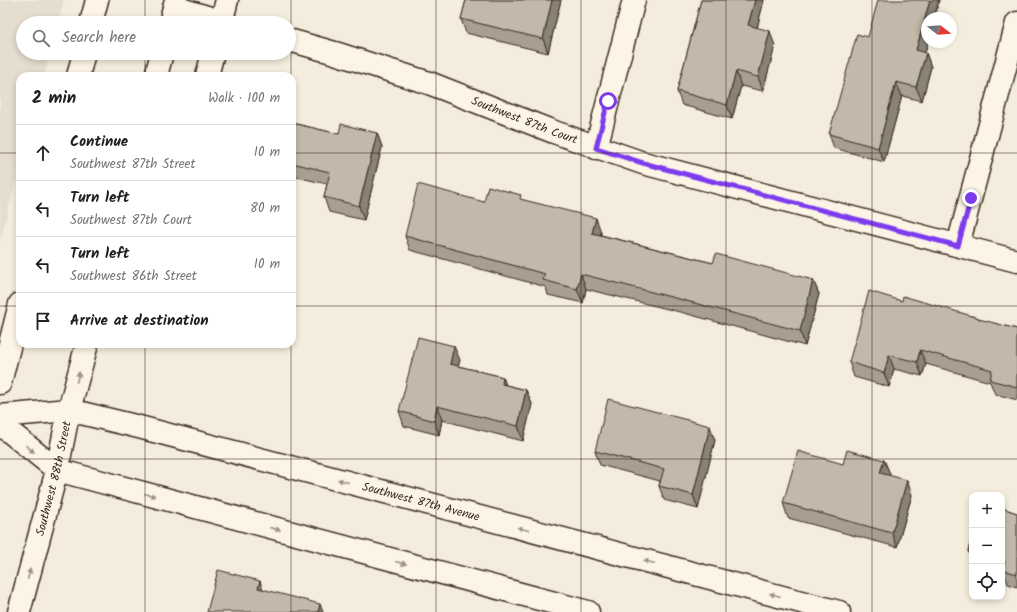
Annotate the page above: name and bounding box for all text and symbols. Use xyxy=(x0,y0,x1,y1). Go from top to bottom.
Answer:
north arrow xyxy=(921,12,957,48)
search box xyxy=(16,16,296,60)
text: Search here xyxy=(62,26,136,50)
icon: search xyxy=(30,27,52,49)
text: 2 min xyxy=(32,85,76,112)
text: Walk · 100 m xyxy=(208,88,280,109)
street label: Southwest 87th Court xyxy=(468,92,580,150)
route start xyxy=(599,92,617,110)
text: Continue xyxy=(70,130,128,154)
icon: ahead xyxy=(32,142,54,164)
text: 10 m xyxy=(254,142,280,163)
text: Southwest 87th Street xyxy=(70,154,195,175)
text: Turn left xyxy=(70,186,130,210)
route end xyxy=(962,189,980,207)
icon: left xyxy=(32,198,54,220)
text: 80 m xyxy=(250,198,280,219)
text: Southwest 87th Court xyxy=(70,210,192,231)
text: Turn left xyxy=(70,242,130,266)
icon: left xyxy=(32,254,54,276)
text: 10 m xyxy=(254,254,280,275)
text: Southwest 86th Street xyxy=(70,266,197,287)
text: Arrive at destination xyxy=(70,309,209,333)
icon: arrive xyxy=(32,310,54,332)
one-way arrow xyxy=(75,371,81,383)
street label: Southwest 88th Street xyxy=(31,419,77,538)
one-way arrow xyxy=(25,444,36,453)
street label: Southwest 87th Avenue xyxy=(360,477,482,527)
one-way arrow xyxy=(337,478,349,484)
one-way arrow xyxy=(144,492,156,498)
map controls xyxy=(969,492,1005,600)
button: + xyxy=(969,492,1005,528)
one-way arrow xyxy=(517,525,529,531)
one-way arrow xyxy=(269,526,281,532)
button: − xyxy=(969,528,1005,564)
one-way arrow xyxy=(643,559,655,565)
one-way arrow xyxy=(394,560,407,566)
button: locate xyxy=(969,564,1005,600)
one-way arrow xyxy=(27,568,33,581)
one-way arrow xyxy=(768,592,780,598)

